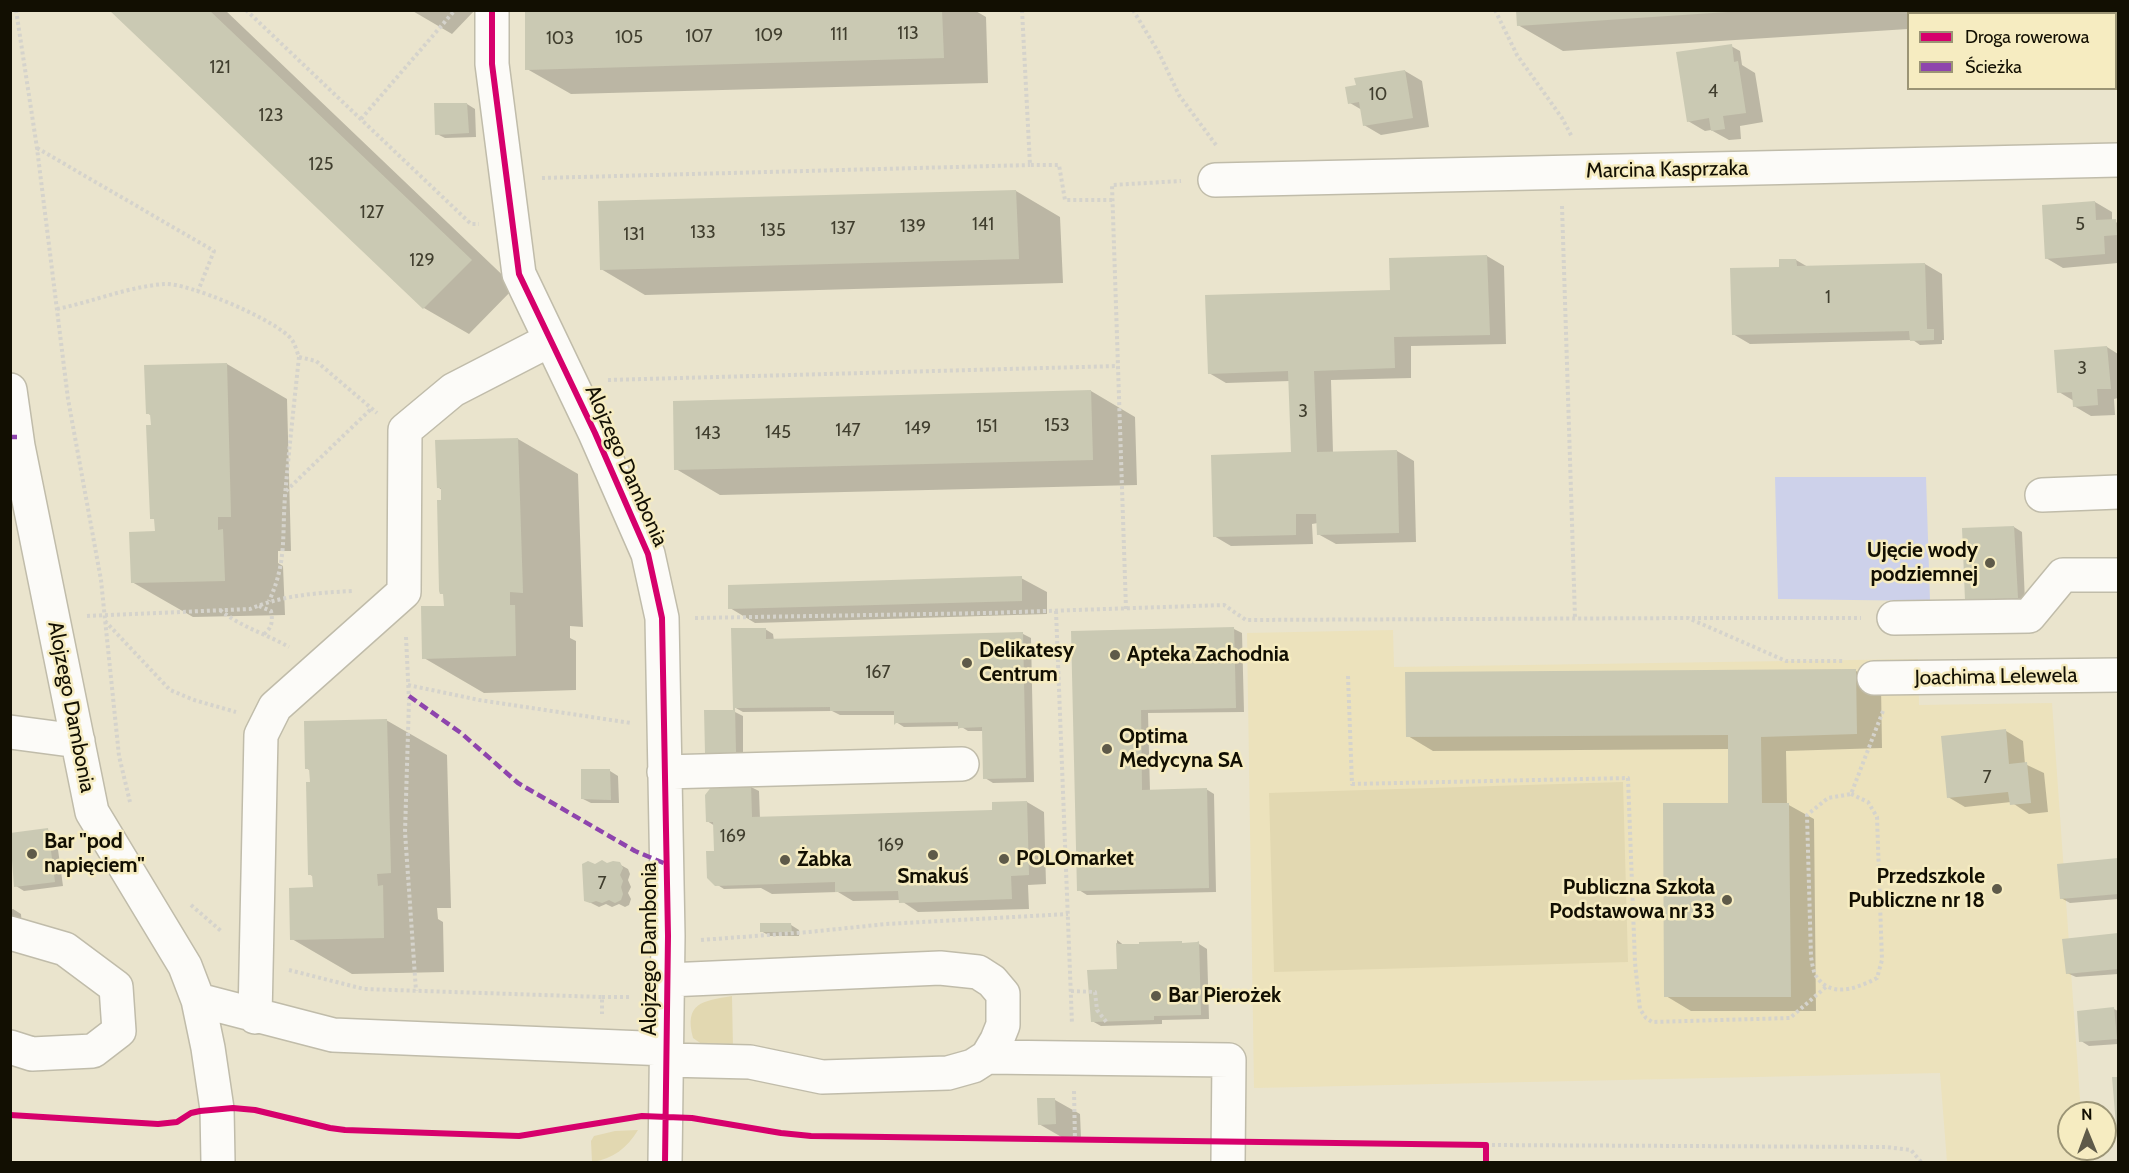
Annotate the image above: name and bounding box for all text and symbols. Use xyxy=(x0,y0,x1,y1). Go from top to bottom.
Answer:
legend xyxy=(1907,12,2117,90)
house number: 113 xyxy=(897,23,919,45)
house number: 111 xyxy=(830,24,848,46)
house number: 109 xyxy=(755,25,783,47)
house number: 107 xyxy=(685,26,713,48)
text: Droga rowerowa xyxy=(1965,26,2089,48)
house number: 105 xyxy=(615,27,643,49)
house number: 103 xyxy=(546,28,574,50)
text: Ścieżka xyxy=(1965,56,2022,78)
house number: 121 xyxy=(209,57,231,79)
house number: 4 xyxy=(1708,81,1718,103)
house number: 10 xyxy=(1369,84,1387,106)
house number: 123 xyxy=(258,105,284,127)
house number: 125 xyxy=(308,154,334,176)
street label: Marcina Kasprzaka xyxy=(1586,156,1748,184)
house number: 127 xyxy=(360,202,384,224)
house number: 141 xyxy=(972,214,994,236)
house number: 5 xyxy=(2075,214,2085,236)
house number: 139 xyxy=(900,216,926,238)
house number: 137 xyxy=(831,218,855,240)
house number: 135 xyxy=(760,220,786,242)
house number: 133 xyxy=(690,222,716,244)
house number: 131 xyxy=(623,224,645,246)
house number: 129 xyxy=(409,250,435,272)
house number: 1 xyxy=(1825,287,1831,309)
house number: 3 xyxy=(2077,358,2087,380)
street label: Alojzego Dambonia xyxy=(579,381,673,551)
house number: 3 xyxy=(1298,401,1308,423)
house number: 153 xyxy=(1044,415,1070,437)
house number: 151 xyxy=(976,416,998,438)
house number: 149 xyxy=(905,418,931,440)
house number: 147 xyxy=(835,420,861,442)
house number: 145 xyxy=(765,422,791,444)
house number: 143 xyxy=(695,423,721,445)
place label: Ujęcie wody podziemnej xyxy=(1867,538,1978,588)
marker: Ujęcie wody podziemnej xyxy=(1983,556,1997,570)
street label: Alojzego Dambonia xyxy=(42,619,100,795)
place label: Delikatesy Centrum xyxy=(979,638,1074,688)
place label: Apteka Zachodnia xyxy=(1127,642,1289,668)
marker: Apteka Zachodnia xyxy=(1108,648,1122,662)
marker: Delikatesy Centrum xyxy=(960,656,974,670)
house number: 167 xyxy=(865,662,891,684)
street label: Joachima Lelewela xyxy=(1914,663,2078,691)
place label: Optima Medycyna SA xyxy=(1119,724,1243,774)
marker: Optima Medycyna SA xyxy=(1100,742,1114,756)
house number: 7 xyxy=(1982,767,1992,789)
house number: 169 xyxy=(720,826,746,848)
place label: Bar "pod napięciem" xyxy=(44,829,145,879)
house number: 169 xyxy=(878,835,904,857)
place label: POLOmarket xyxy=(1016,846,1134,872)
marker: Bar "pod napięciem" xyxy=(25,847,39,861)
place label: Żabka xyxy=(797,847,851,873)
marker: Smakuś xyxy=(926,848,940,862)
marker: POLOmarket xyxy=(997,852,1011,866)
marker: Żabka xyxy=(778,853,792,867)
street label: Alojzego Dambonia xyxy=(637,862,663,1036)
place label: Smakuś xyxy=(897,864,969,890)
place label: Przedszkole Publiczne nr 18 xyxy=(1848,864,1985,914)
house number: 7 xyxy=(597,873,607,895)
place label: Publiczna Szkoła Podstawowa nr 33 xyxy=(1549,875,1715,925)
marker: Przedszkole Publiczne nr 18 xyxy=(1990,882,2004,896)
marker: Publiczna Szkoła Podstawowa nr 33 xyxy=(1720,893,1734,907)
place label: Bar Pierożek xyxy=(1168,983,1281,1009)
marker: Bar Pierożek xyxy=(1149,989,1163,1003)
north arrow xyxy=(2057,1101,2117,1161)
text: N xyxy=(2081,1105,2093,1124)

